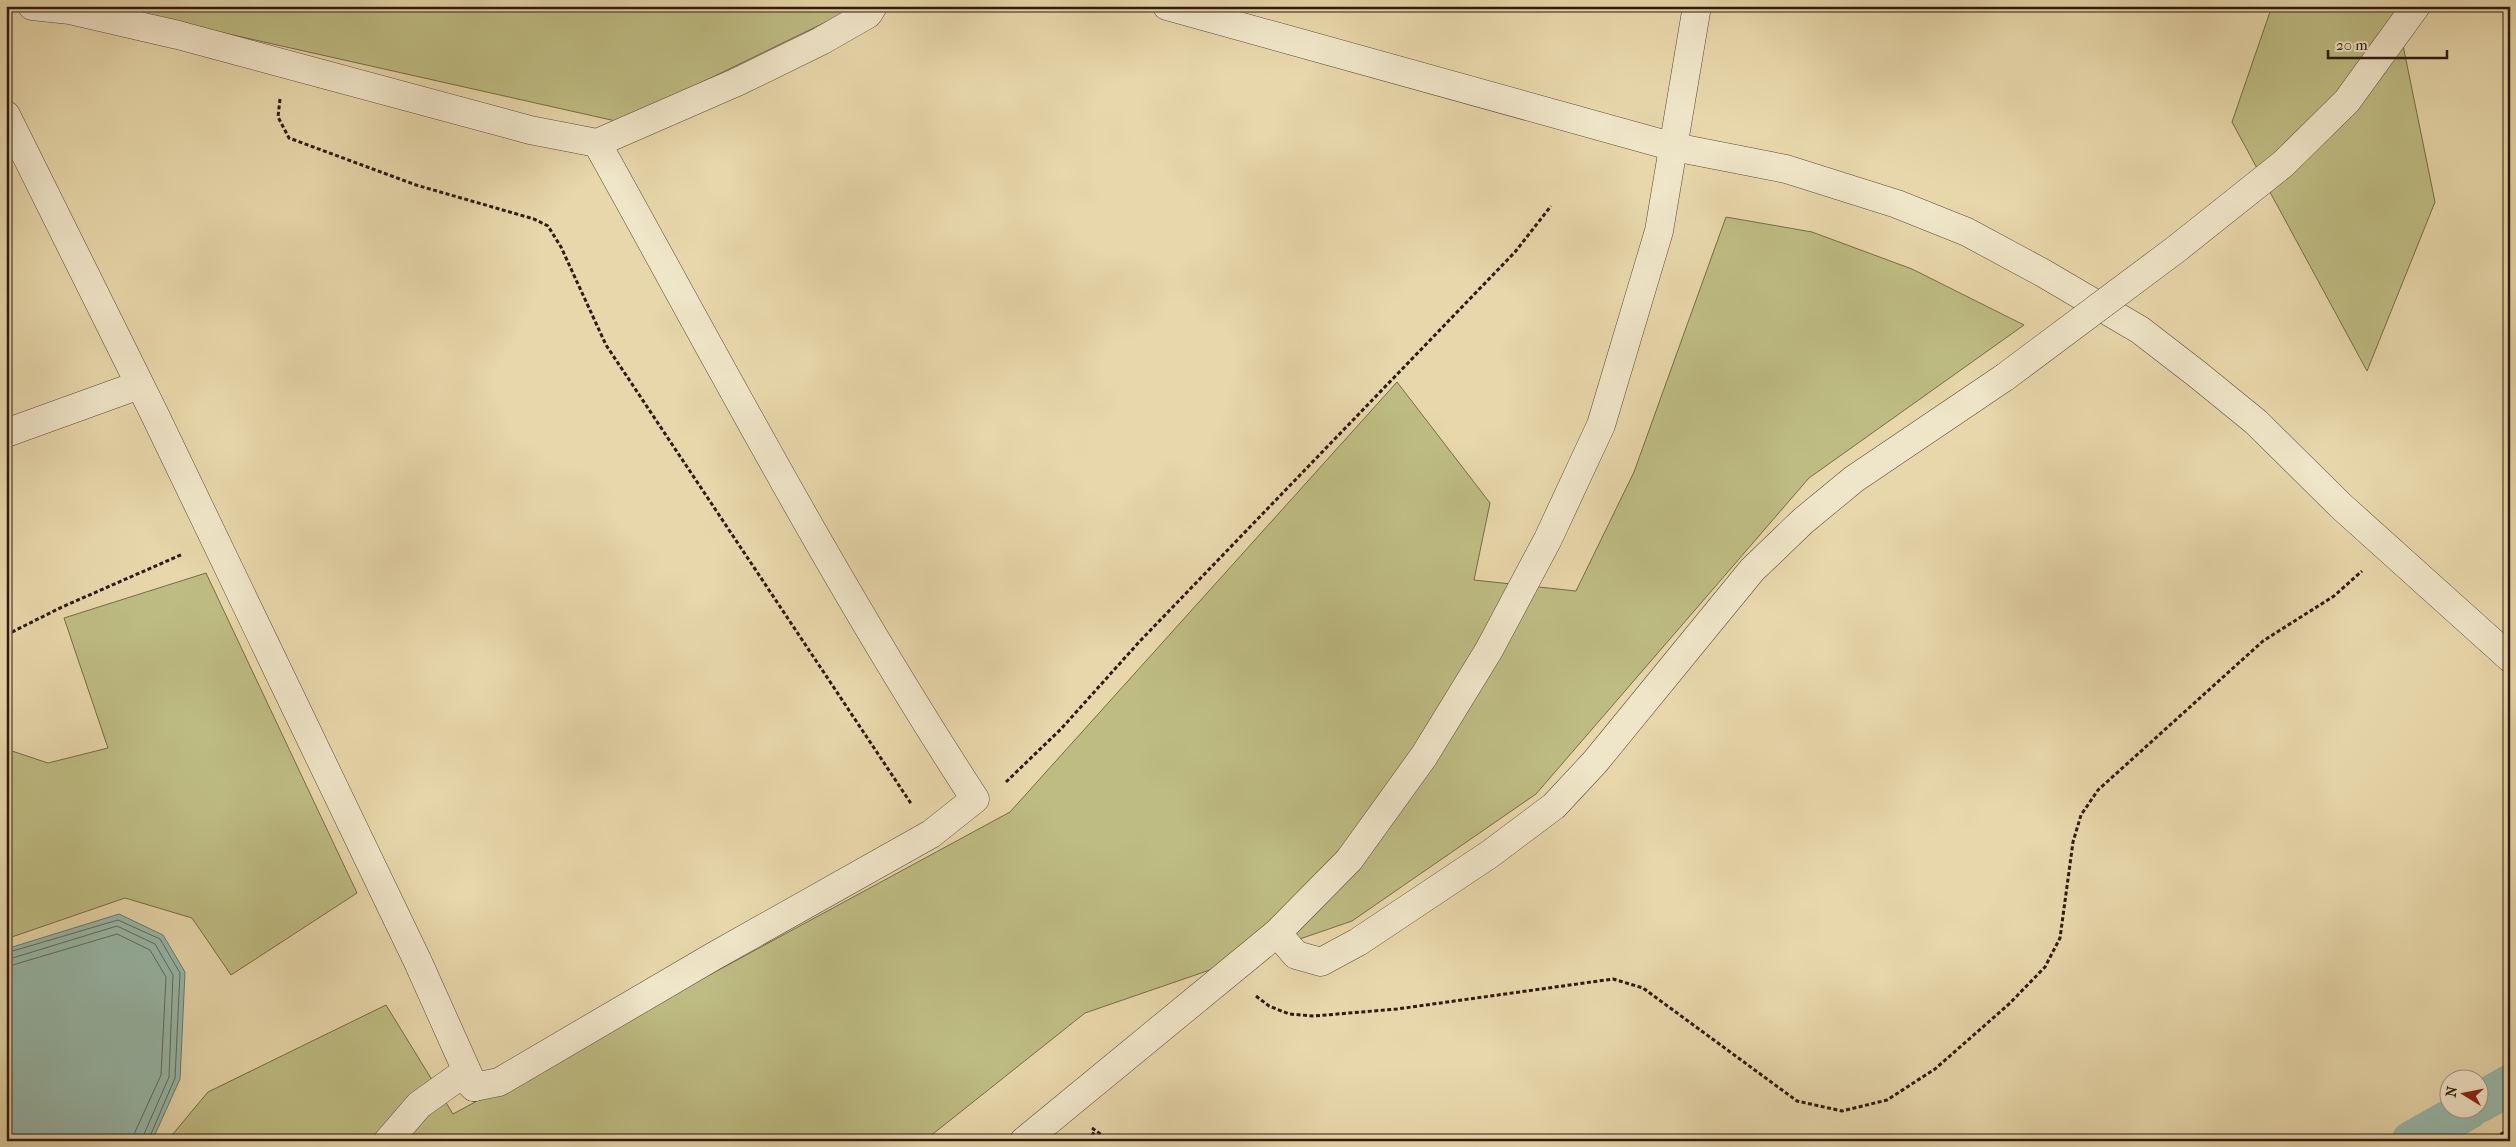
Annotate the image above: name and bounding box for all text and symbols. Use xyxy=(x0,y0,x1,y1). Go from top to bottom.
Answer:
scale bar xyxy=(2328,28,2447,60)
text: 20 m xyxy=(2336,36,2368,54)
north arrow xyxy=(2438,1070,2488,1120)
text: N xyxy=(2442,1085,2461,1099)

